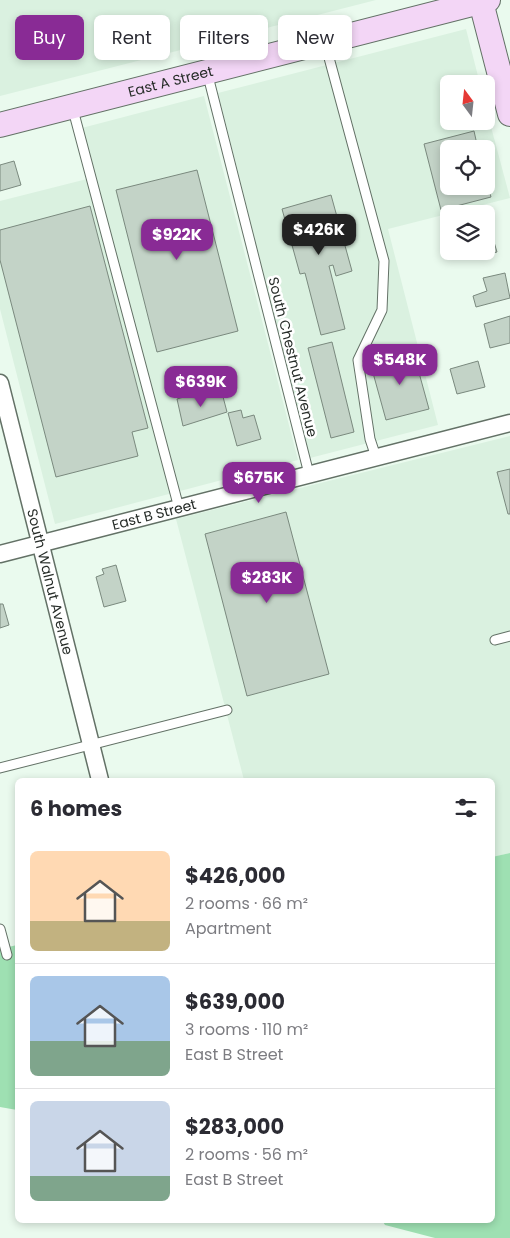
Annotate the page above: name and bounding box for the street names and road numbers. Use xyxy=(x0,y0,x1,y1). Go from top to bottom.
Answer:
street label: East A Street xyxy=(126,61,215,102)
street label: South Chestnut Avenue xyxy=(263,275,323,439)
street label: East B Street xyxy=(110,494,198,535)
street label: South Walnut Avenue xyxy=(22,507,78,657)

